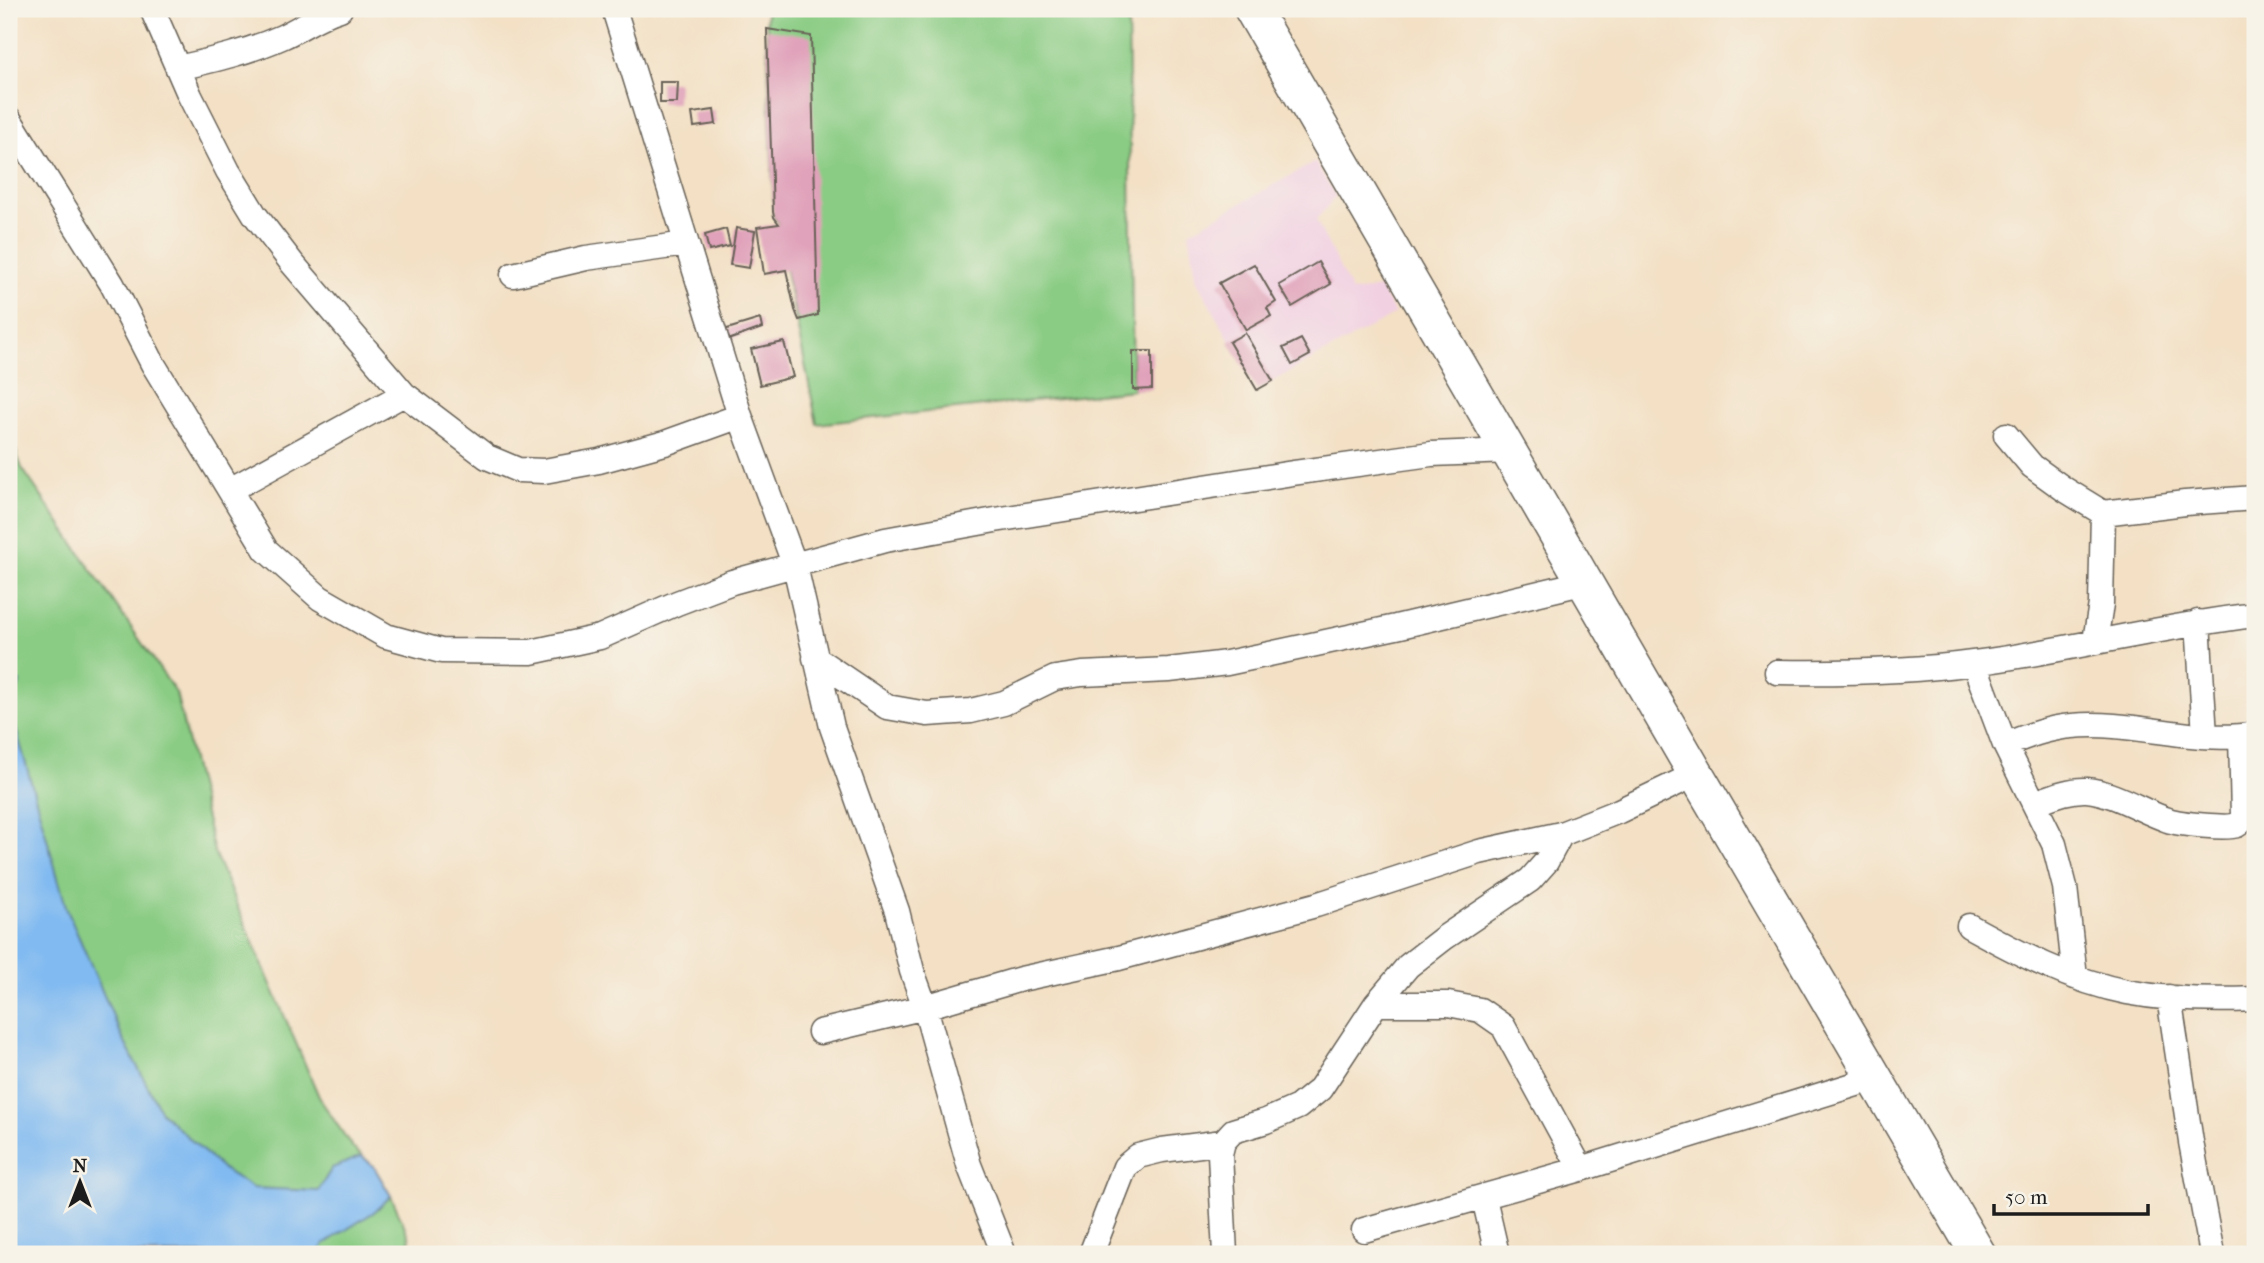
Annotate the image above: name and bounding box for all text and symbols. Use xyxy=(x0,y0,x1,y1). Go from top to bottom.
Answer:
north arrow xyxy=(46,1148,116,1218)
text: N xyxy=(73,1155,88,1177)
scale bar xyxy=(1994,1172,2148,1216)
text: 50 m xyxy=(2005,1185,2048,1209)

